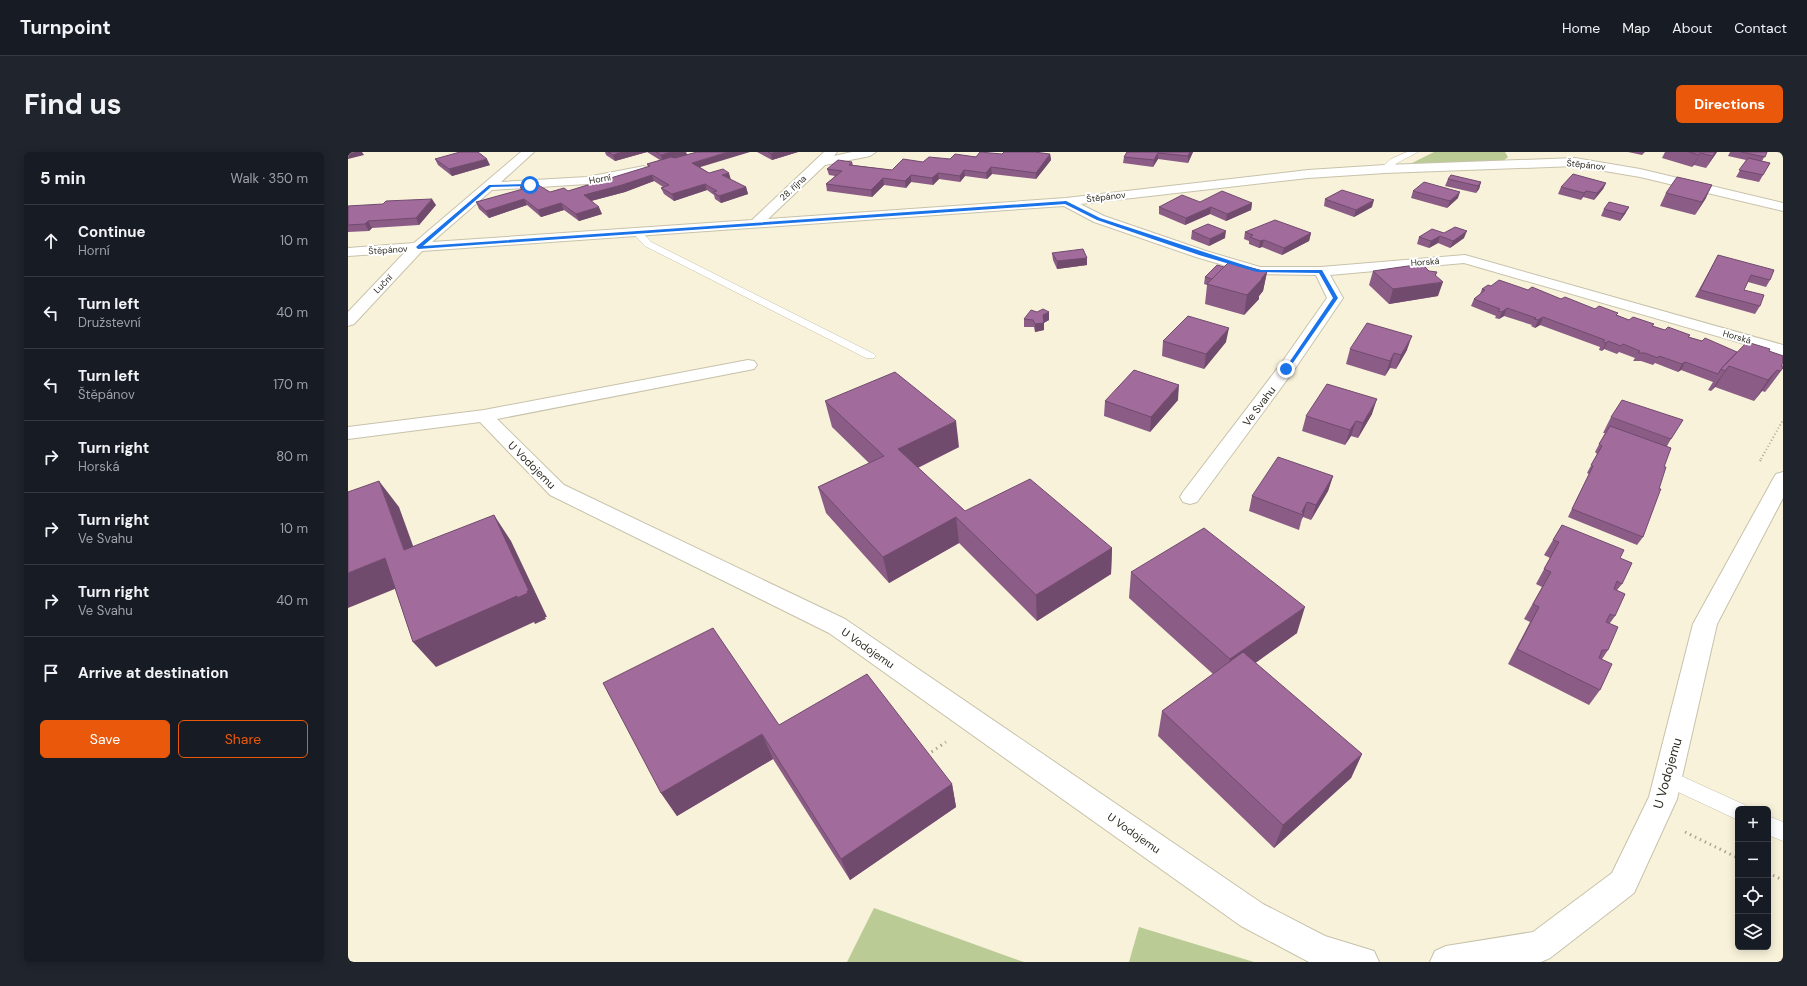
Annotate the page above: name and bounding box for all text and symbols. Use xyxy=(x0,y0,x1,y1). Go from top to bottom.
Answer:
text: Turnpoint xyxy=(20,15,111,40)
text: Home xyxy=(1562,19,1600,37)
text: Map xyxy=(1622,19,1650,37)
text: About xyxy=(1672,19,1712,37)
text: Contact xyxy=(1734,19,1787,37)
button: Directions xyxy=(1676,85,1783,123)
text: Find us xyxy=(24,86,122,123)
street label: Štěpánov xyxy=(1566,157,1606,173)
text: 5 min xyxy=(40,167,86,189)
text: Walk · 350 m xyxy=(230,170,308,187)
street label: Horní xyxy=(588,171,612,187)
street label: 28. října xyxy=(777,173,809,203)
route start xyxy=(521,176,539,194)
street label: Štěpánov xyxy=(1086,189,1126,205)
text: Continue xyxy=(78,222,146,242)
icon: ahead xyxy=(40,230,62,252)
text: 10 m xyxy=(280,232,308,249)
text: Horní xyxy=(78,242,110,259)
street label: Štěpánov xyxy=(368,243,408,257)
street label: Horská xyxy=(1410,255,1440,269)
street label: Luční xyxy=(371,272,395,296)
text: Turn left xyxy=(78,294,139,314)
icon: left xyxy=(40,302,62,324)
text: 40 m xyxy=(276,304,308,321)
text: Družstevní xyxy=(78,314,141,331)
street label: Horská xyxy=(1722,327,1753,347)
route end xyxy=(1277,360,1295,378)
text: Turn left xyxy=(78,366,139,386)
icon: left xyxy=(40,374,62,396)
text: 170 m xyxy=(273,376,308,393)
street label: Ve Svahu xyxy=(1239,383,1279,429)
text: Štěpánov xyxy=(78,386,135,403)
text: Turn right xyxy=(78,438,149,458)
street label: U Vodojemu xyxy=(505,438,559,492)
icon: right xyxy=(40,446,62,468)
text: 80 m xyxy=(276,448,308,465)
text: Horská xyxy=(78,458,119,475)
text: Turn right xyxy=(78,510,149,530)
icon: right xyxy=(40,518,62,540)
text: 10 m xyxy=(280,520,308,537)
text: Ve Svahu xyxy=(78,530,133,547)
text: Turn right xyxy=(78,582,149,602)
icon: right xyxy=(40,590,62,612)
text: 40 m xyxy=(276,592,308,609)
text: Ve Svahu xyxy=(78,602,133,619)
street label: U Vodojemu xyxy=(839,625,897,671)
icon: arrive xyxy=(40,662,62,684)
text: Arrive at destination xyxy=(78,663,229,683)
button: Save xyxy=(40,720,170,758)
button: Share xyxy=(178,720,308,758)
street label: U Vodojemu xyxy=(1649,736,1686,811)
map controls xyxy=(1735,806,1771,950)
button: + xyxy=(1735,806,1771,842)
street label: U Vodojemu xyxy=(1105,810,1163,856)
button: − xyxy=(1735,842,1771,878)
button: locate xyxy=(1735,878,1771,914)
button: layers xyxy=(1735,914,1771,950)

